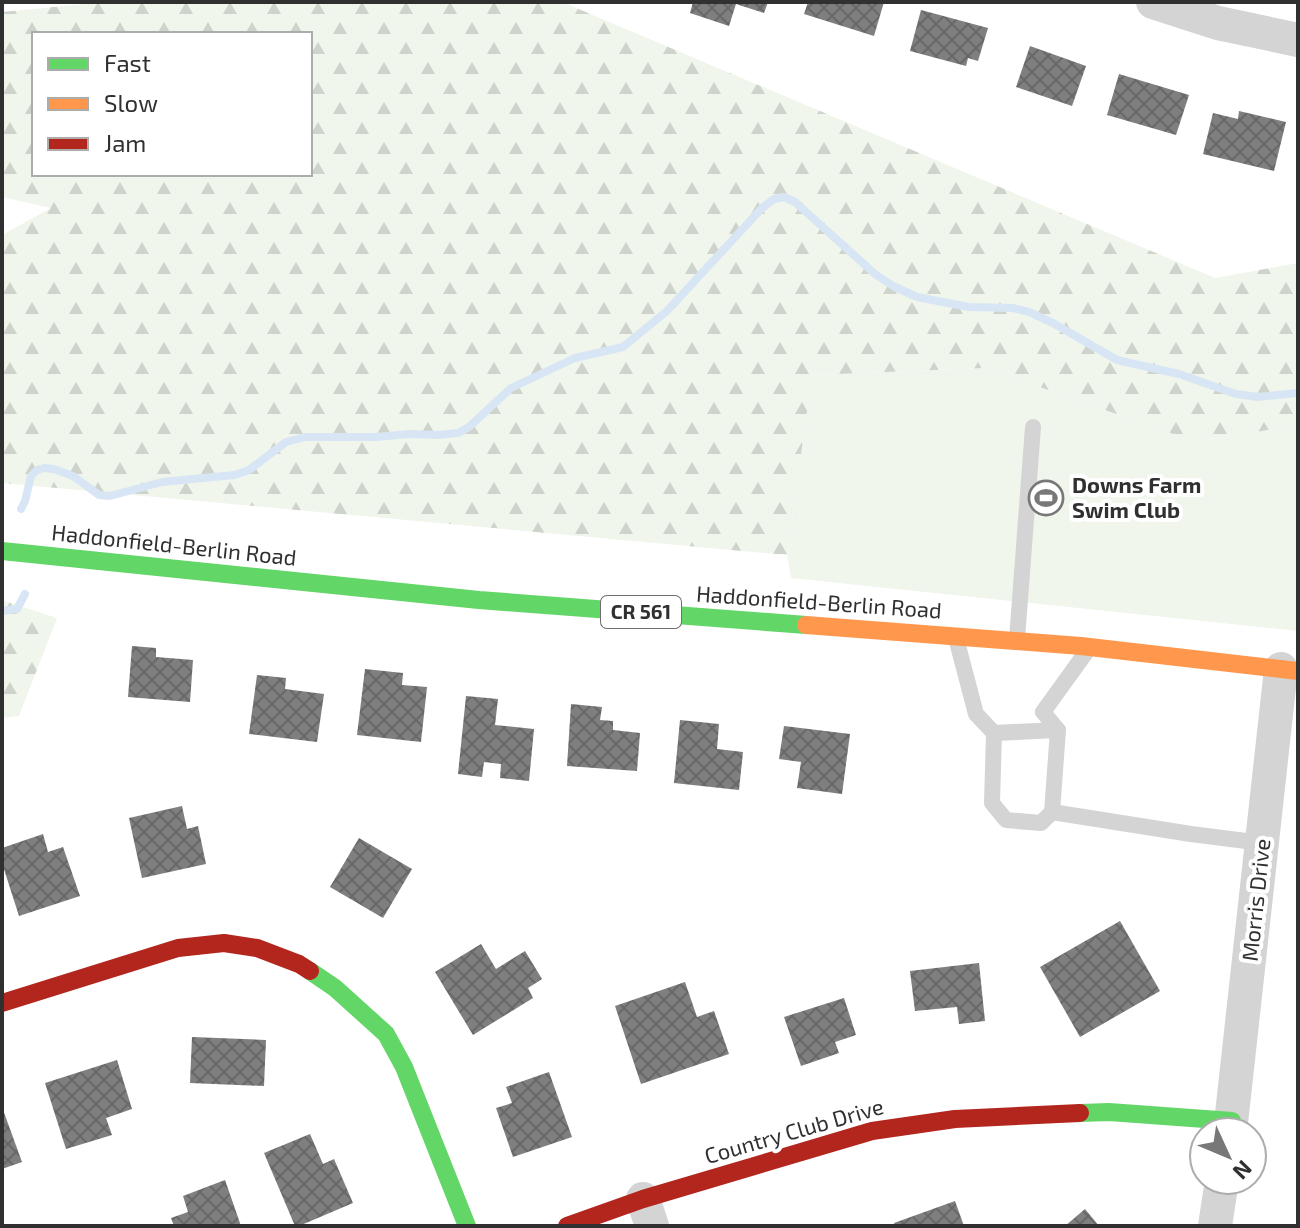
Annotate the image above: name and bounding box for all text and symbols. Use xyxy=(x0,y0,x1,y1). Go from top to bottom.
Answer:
legend xyxy=(32,32,312,176)
text: Fast xyxy=(104,48,151,77)
text: Slow xyxy=(104,88,158,117)
text: Jam xyxy=(104,128,146,157)
place label: Downs Farm Swim Club xyxy=(1072,471,1201,522)
sports icon: Downs Farm Swim Club xyxy=(1027,479,1065,517)
street label: Haddonfield-Berlin Road xyxy=(50,518,298,570)
street label: Haddonfield-Berlin Road xyxy=(695,579,943,623)
road number: CR 561 xyxy=(601,596,681,628)
street label: Morris Drive xyxy=(1236,837,1274,963)
street label: Country Club Drive xyxy=(701,1092,886,1168)
north arrow xyxy=(1188,1116,1268,1196)
text: N xyxy=(1228,1156,1258,1185)

